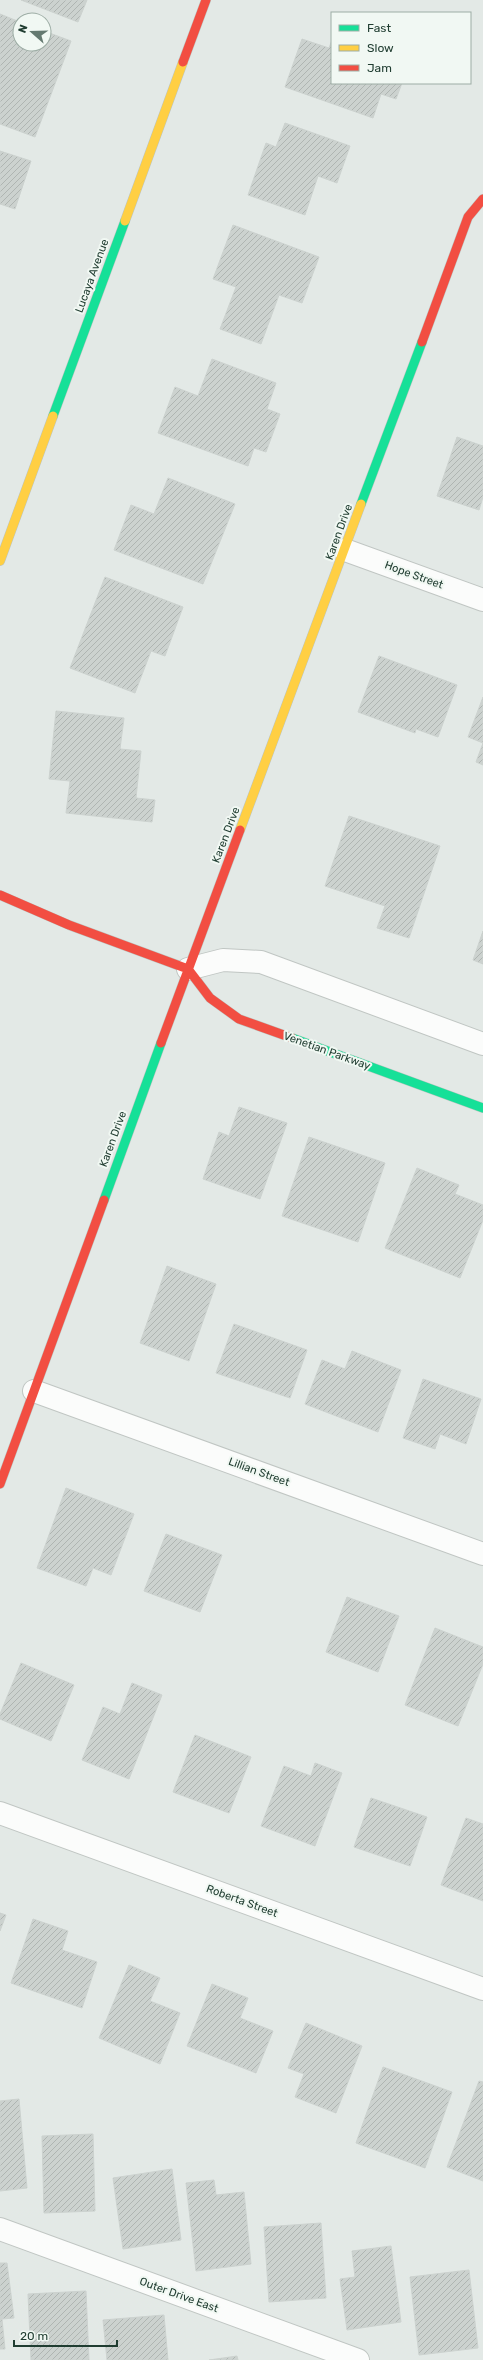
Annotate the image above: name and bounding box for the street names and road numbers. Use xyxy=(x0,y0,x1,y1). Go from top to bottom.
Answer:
street label: Lucaya Avenue xyxy=(73,237,111,315)
street label: Karen Drive xyxy=(323,502,355,562)
street label: Hope Street xyxy=(383,558,446,592)
street label: Karen Drive xyxy=(209,805,243,865)
street label: Venetian Parkway xyxy=(282,1029,372,1073)
street label: Karen Drive xyxy=(97,1109,129,1169)
street label: Lillian Street xyxy=(227,1455,292,1489)
street label: Roberta Street xyxy=(204,1882,280,1920)
street label: Outer Drive East xyxy=(138,2275,221,2316)

